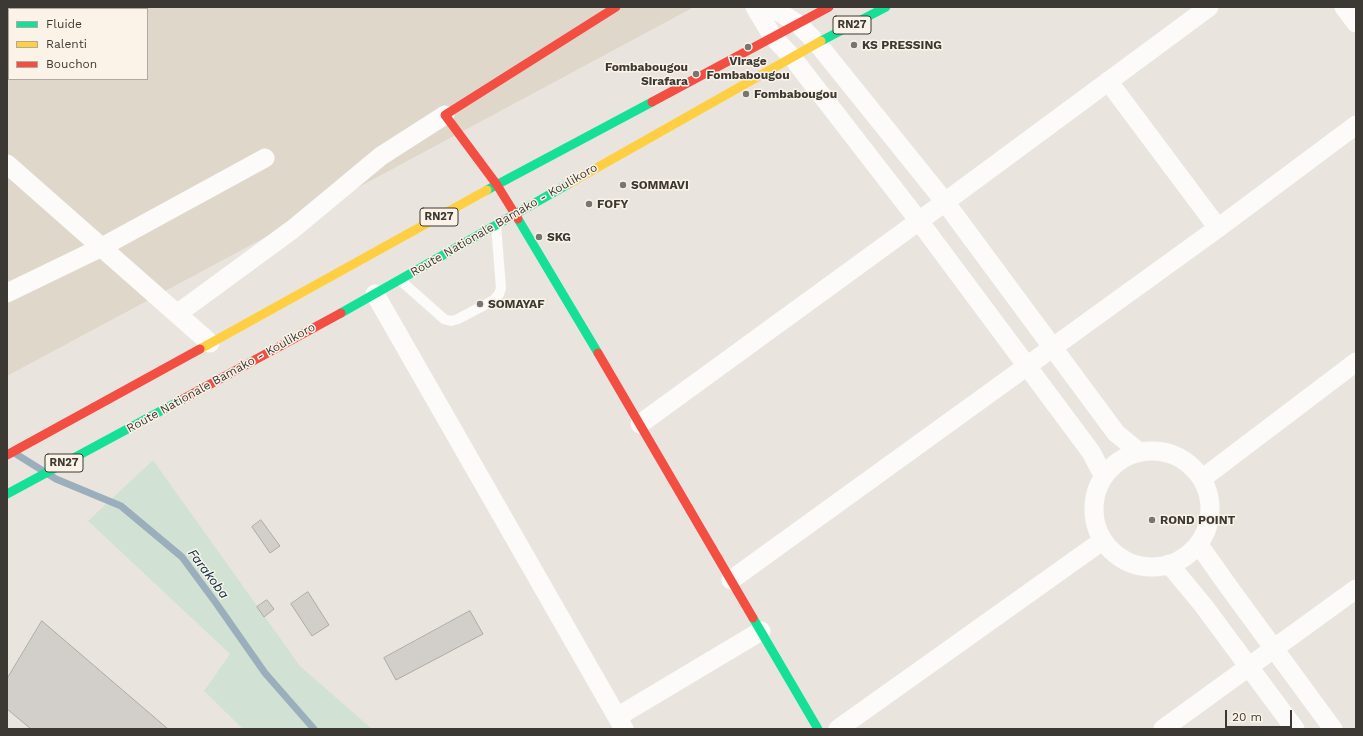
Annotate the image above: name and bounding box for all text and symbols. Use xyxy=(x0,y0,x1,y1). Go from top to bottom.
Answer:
legend xyxy=(8,8,148,80)
road number: RN27 xyxy=(833,16,871,34)
text: Fluide xyxy=(46,17,82,31)
text: Ralenti xyxy=(46,37,87,51)
place label: KS PRESSING xyxy=(862,38,942,52)
marker: KS PRESSING xyxy=(849,40,859,50)
marker: Virage Fombabougou xyxy=(743,42,753,52)
place label: Virage Fombabougou xyxy=(706,54,790,82)
text: Bouchon xyxy=(46,57,97,71)
place label: Fombabougou Sirafara xyxy=(605,60,688,88)
marker: Fombabougou Sirafara xyxy=(691,69,701,79)
place label: Fombabougou xyxy=(754,87,837,101)
marker: Fombabougou xyxy=(741,89,751,99)
street label: Route Nationale Bamako - Koulikoro xyxy=(408,160,600,280)
place label: SOMMAVI xyxy=(631,178,689,192)
marker: SOMMAVI xyxy=(618,180,628,190)
place label: FOFY xyxy=(597,197,628,211)
marker: FOFY xyxy=(584,199,594,209)
road number: RN27 xyxy=(420,208,458,226)
place label: SKG xyxy=(547,230,571,244)
marker: SKG xyxy=(534,232,544,242)
place label: SOMAYAF xyxy=(488,297,544,311)
marker: SOMAYAF xyxy=(475,299,485,309)
street label: Route Nationale Bamako - Koulikoro xyxy=(124,320,318,436)
road number: RN27 xyxy=(45,454,83,472)
place label: ROND POINT xyxy=(1160,513,1235,527)
marker: ROND POINT xyxy=(1147,515,1157,525)
water label: Farakoba xyxy=(184,546,232,602)
scale bar xyxy=(1227,702,1294,728)
text: 20 m xyxy=(1232,710,1262,724)

